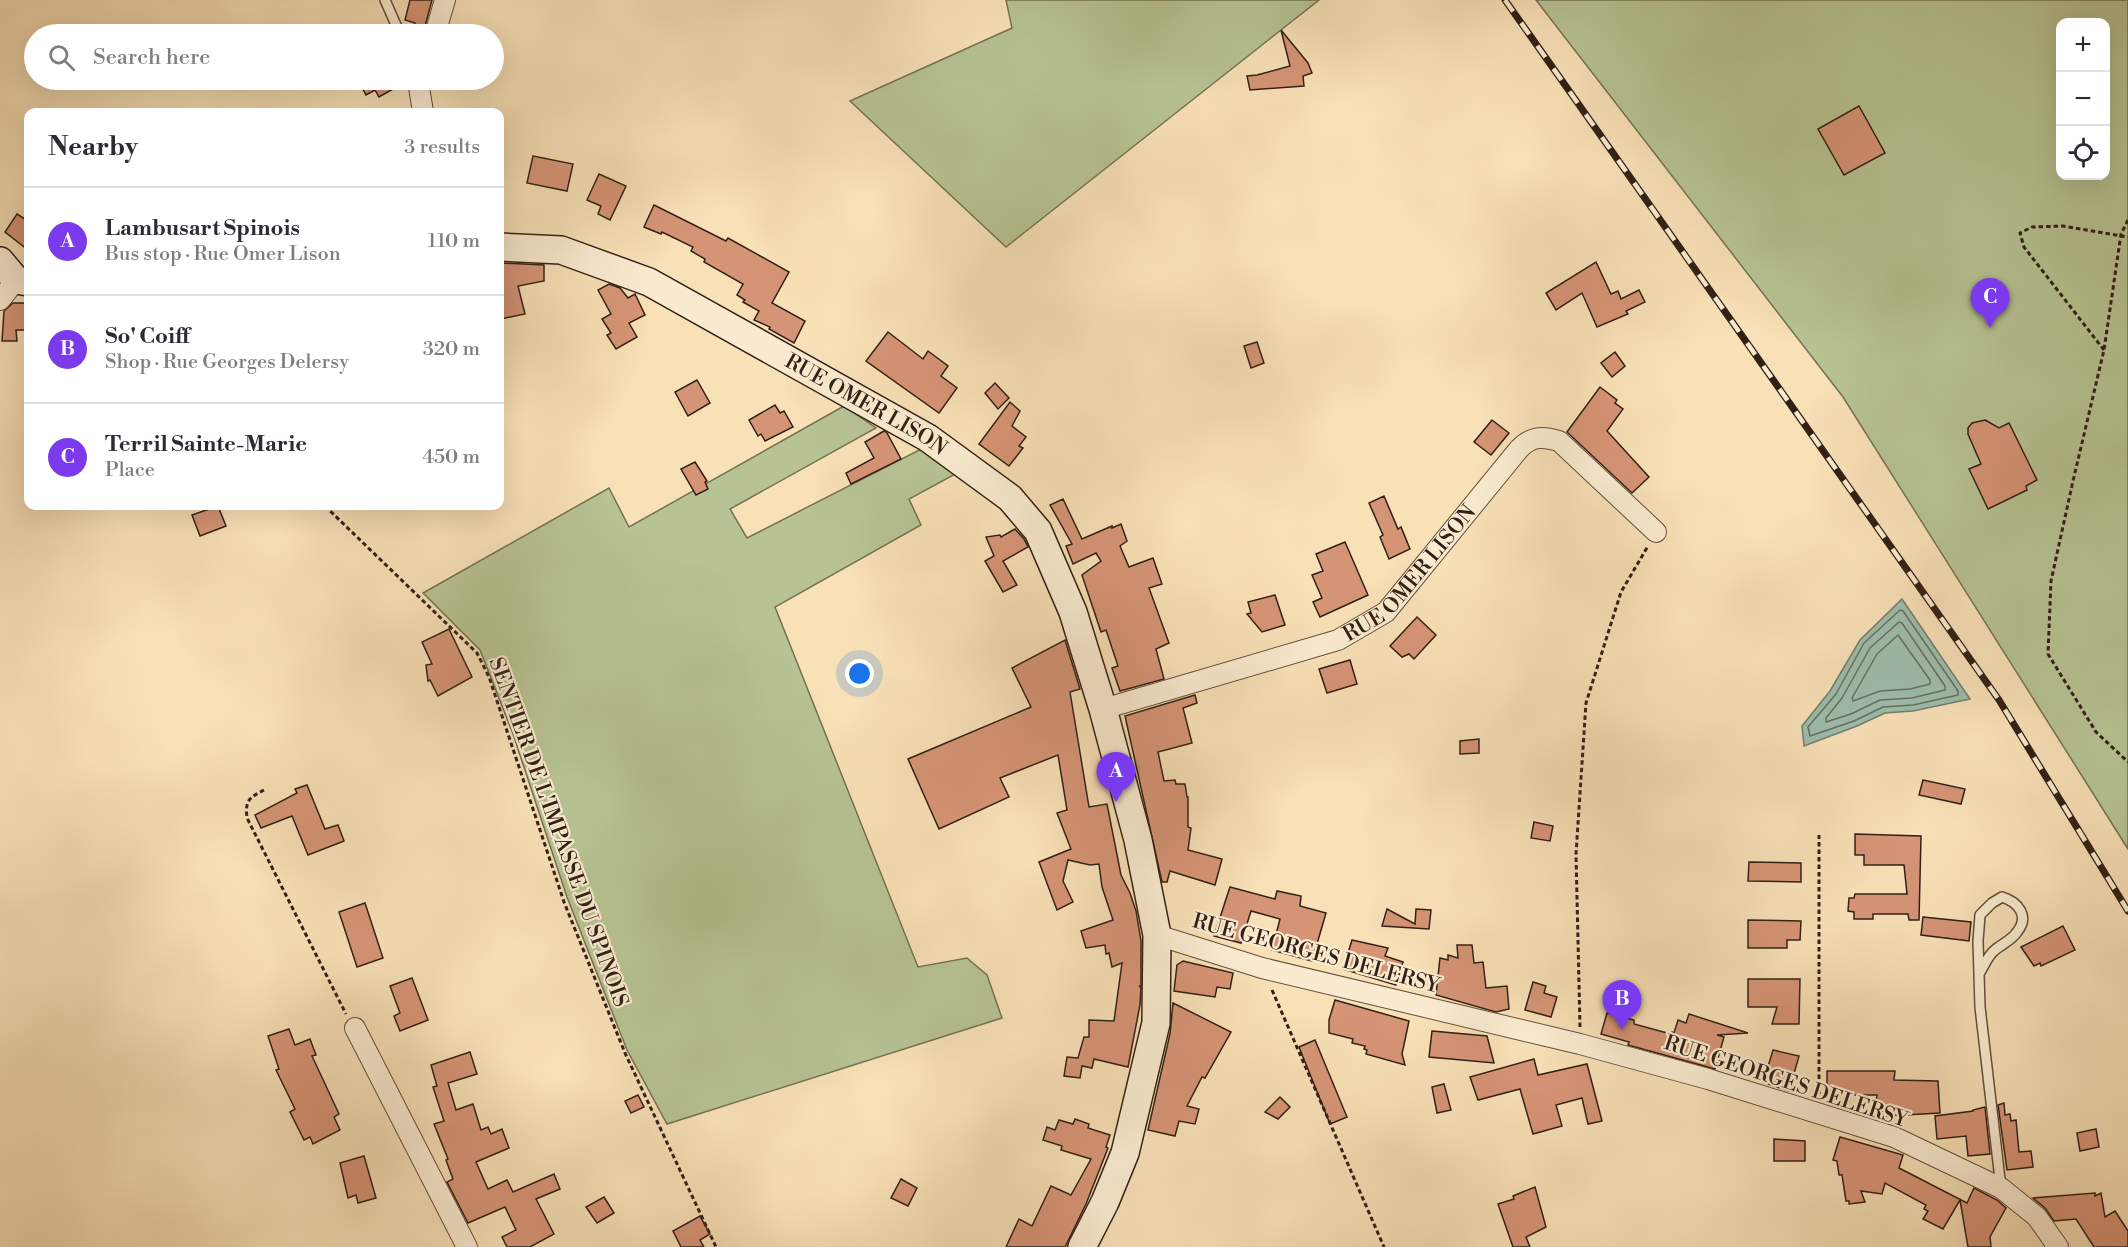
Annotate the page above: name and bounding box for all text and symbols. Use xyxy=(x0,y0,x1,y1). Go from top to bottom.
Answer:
map controls xyxy=(2056,18,2110,180)
button: + xyxy=(2056,18,2110,72)
search box xyxy=(24,24,504,90)
icon: search xyxy=(45,41,78,74)
text: Search here xyxy=(93,44,210,71)
button: − xyxy=(2056,72,2110,126)
button: locate xyxy=(2056,126,2110,180)
text: Nearby xyxy=(48,131,138,163)
text: 3 results xyxy=(404,135,480,160)
text: Lambusart Spinois xyxy=(105,215,300,242)
text: A xyxy=(60,229,75,254)
text: 110 m xyxy=(428,229,480,254)
text: Bus stop · Rue Omer Lison xyxy=(105,242,341,267)
pin: C xyxy=(1970,278,2010,328)
text: So' Coiff xyxy=(105,323,189,350)
text: B xyxy=(60,337,75,362)
text: 320 m xyxy=(423,337,480,362)
street label: RUE OMER LISON xyxy=(780,349,952,462)
text: Shop · Rue Georges Delersy xyxy=(105,350,349,375)
text: Terril Sainte-Marie xyxy=(105,431,307,458)
text: C xyxy=(60,445,75,470)
text: 450 m xyxy=(422,445,480,470)
text: Place xyxy=(105,458,155,483)
street label: RUE OMER LISON xyxy=(1339,500,1482,648)
street label: SENTIER DE L'IMPASSE DU SPINOIS xyxy=(483,654,634,1011)
your location xyxy=(845,659,874,688)
pin: A xyxy=(1096,752,1136,802)
street label: RUE GEORGES DELERSY xyxy=(1189,908,1443,1000)
pin: B xyxy=(1602,980,1642,1030)
street label: RUE GEORGES DELERSY xyxy=(1661,1030,1912,1134)

